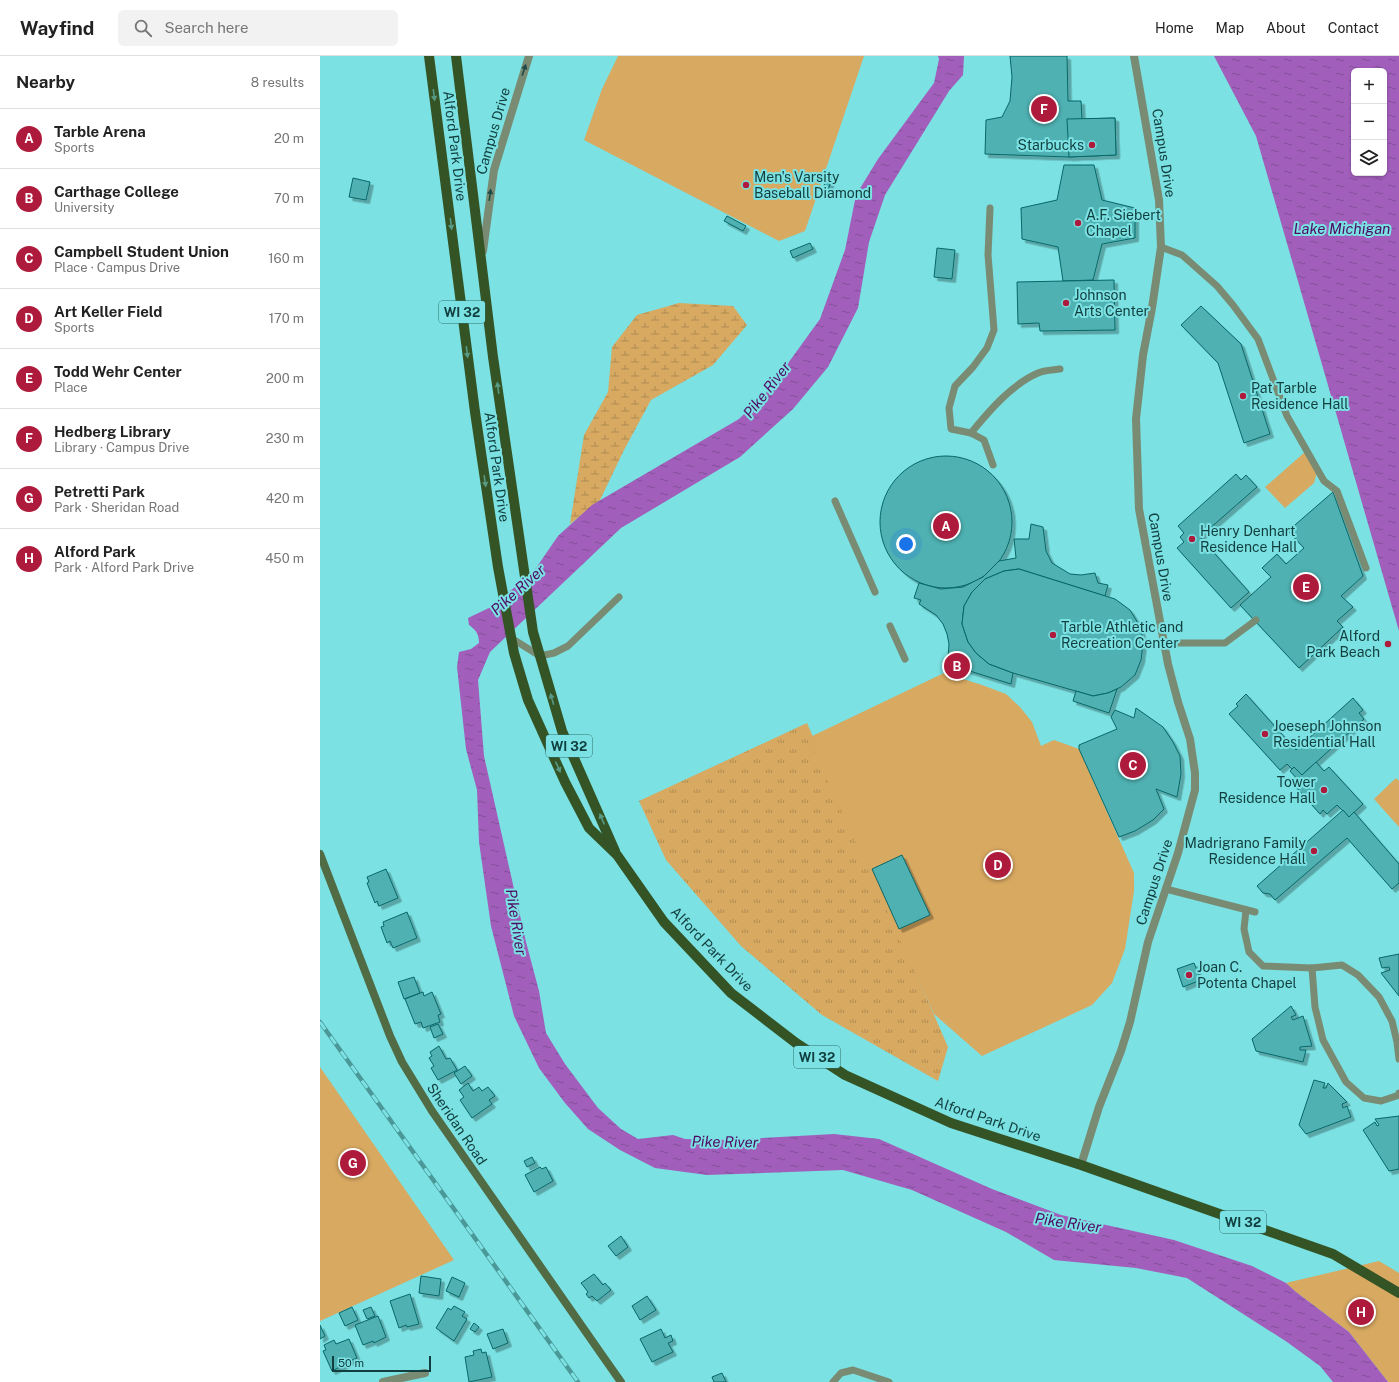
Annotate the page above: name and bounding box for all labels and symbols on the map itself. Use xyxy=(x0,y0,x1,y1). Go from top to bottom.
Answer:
one-way arrow xyxy=(521,64,527,76)
street label: Campus Drive xyxy=(473,86,513,176)
one-way arrow xyxy=(431,89,437,101)
street label: Alford Park Drive xyxy=(440,90,470,202)
pin: F xyxy=(1031,94,1057,124)
street label: Campus Drive xyxy=(1149,107,1179,199)
place label: Starbucks xyxy=(1018,137,1084,153)
marker: Starbucks xyxy=(1087,140,1097,150)
place label: Men's Varsity Baseball Diamond xyxy=(754,169,871,201)
marker: Men's Varsity Baseball Diamond xyxy=(741,180,751,190)
one-way arrow xyxy=(487,189,493,202)
place label: A.F. Siebert Chapel xyxy=(1086,207,1161,239)
one-way arrow xyxy=(448,218,454,230)
marker: A.F. Siebert Chapel xyxy=(1073,218,1083,228)
water label: Lake Michigan xyxy=(1294,220,1390,237)
place label: Johnson Arts Center xyxy=(1074,287,1149,319)
marker: Johnson Arts Center xyxy=(1061,298,1071,308)
road number: WI 32 xyxy=(439,301,485,323)
one-way arrow xyxy=(464,346,470,359)
water label: Pike River xyxy=(739,358,794,421)
place label: Pat Tarble Residence Hall xyxy=(1251,380,1349,412)
one-way arrow xyxy=(495,382,501,394)
marker: Pat Tarble Residence Hall xyxy=(1238,391,1248,401)
street label: Alford Park Drive xyxy=(481,411,513,523)
one-way arrow xyxy=(482,475,488,487)
pin: A xyxy=(933,511,959,541)
street label: Campus Drive xyxy=(1145,511,1177,603)
place label: Henry Denhart Residence Hall xyxy=(1200,523,1298,555)
your location xyxy=(896,534,916,554)
marker: Henry Denhart Residence Hall xyxy=(1187,534,1197,544)
water label: Pike River xyxy=(487,561,548,618)
pin: E xyxy=(1293,572,1319,602)
place label: Tarble Athletic and Recreation Center xyxy=(1061,619,1183,651)
place label: Alford Park Beach xyxy=(1306,628,1380,660)
marker: Tarble Athletic and Recreation Center xyxy=(1048,630,1058,640)
marker: Alford Park Beach xyxy=(1383,639,1393,649)
pin: B xyxy=(944,651,970,681)
one-way arrow xyxy=(549,692,555,704)
place label: Joeseph Johnson Residential Hall xyxy=(1273,718,1382,750)
marker: Joeseph Johnson Residential Hall xyxy=(1260,729,1270,739)
road number: WI 32 xyxy=(546,735,592,757)
pin: C xyxy=(1120,750,1146,780)
one-way arrow xyxy=(555,761,561,773)
place label: Tower Residence Hall xyxy=(1218,774,1316,806)
marker: Tower Residence Hall xyxy=(1319,785,1329,795)
one-way arrow xyxy=(598,812,604,824)
place label: Madrigrano Family Residence Hall xyxy=(1185,835,1307,867)
street label: Campus Drive xyxy=(1133,837,1175,927)
marker: Madrigrano Family Residence Hall xyxy=(1309,846,1319,856)
pin: D xyxy=(985,850,1011,880)
water label: Pike River xyxy=(503,888,530,957)
street label: Alford Park Drive xyxy=(668,903,756,995)
place label: Joan C. Potenta Chapel xyxy=(1197,959,1297,991)
marker: Joan C. Potenta Chapel xyxy=(1184,970,1194,980)
road number: WI 32 xyxy=(794,1046,840,1068)
street label: Sheridan Road xyxy=(424,1080,490,1168)
street label: Alford Park Drive xyxy=(933,1093,1043,1145)
water label: Pike River xyxy=(692,1132,759,1151)
pin: G xyxy=(340,1148,366,1178)
water label: Pike River xyxy=(1034,1209,1103,1236)
road number: WI 32 xyxy=(1220,1211,1266,1233)
pin: H xyxy=(1348,1297,1374,1327)
scale bar xyxy=(332,1354,431,1373)

